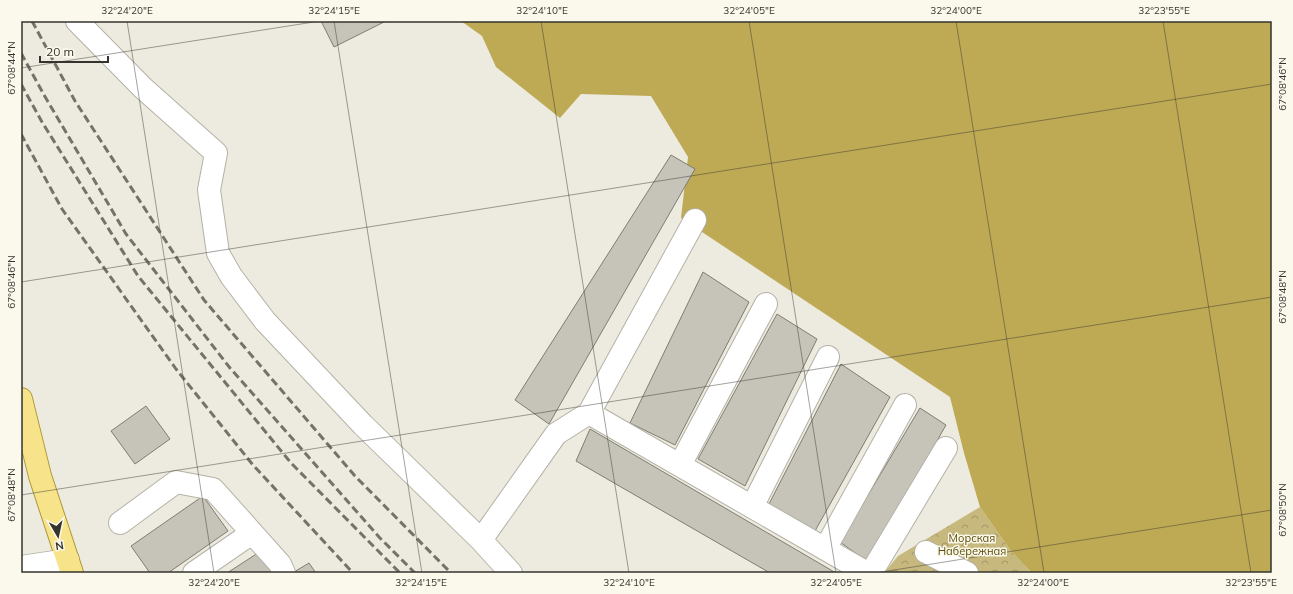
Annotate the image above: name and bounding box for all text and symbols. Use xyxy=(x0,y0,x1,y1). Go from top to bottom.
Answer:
text: 32°24'20"E xyxy=(101,4,153,17)
text: 32°24'15"E xyxy=(308,4,360,17)
text: 32°24'10"E xyxy=(516,4,568,17)
text: 32°24'05"E xyxy=(723,4,775,17)
text: 32°24'00"E xyxy=(930,4,982,17)
text: 32°23'55"E xyxy=(1138,4,1190,17)
scale bar xyxy=(40,38,108,64)
text: 67°08'44"N xyxy=(5,41,18,95)
text: 20 m xyxy=(46,44,74,59)
text: 67°08'46"N xyxy=(1276,57,1289,111)
text: 67°08'46"N xyxy=(5,255,18,309)
text: 67°08'48"N xyxy=(1276,270,1289,324)
text: 67°08'48"N xyxy=(5,468,18,522)
text: 67°08'50"N xyxy=(1276,483,1289,537)
north arrow xyxy=(38,516,78,556)
park label: Морская Набережная xyxy=(938,531,1006,558)
text: N xyxy=(54,538,65,553)
text: 32°24'20"E xyxy=(188,576,240,589)
text: 32°24'15"E xyxy=(395,576,447,589)
text: 32°24'10"E xyxy=(603,576,655,589)
text: 32°24'05"E xyxy=(810,576,862,589)
text: 32°24'00"E xyxy=(1017,576,1069,589)
text: 32°23'55"E xyxy=(1225,576,1277,589)

